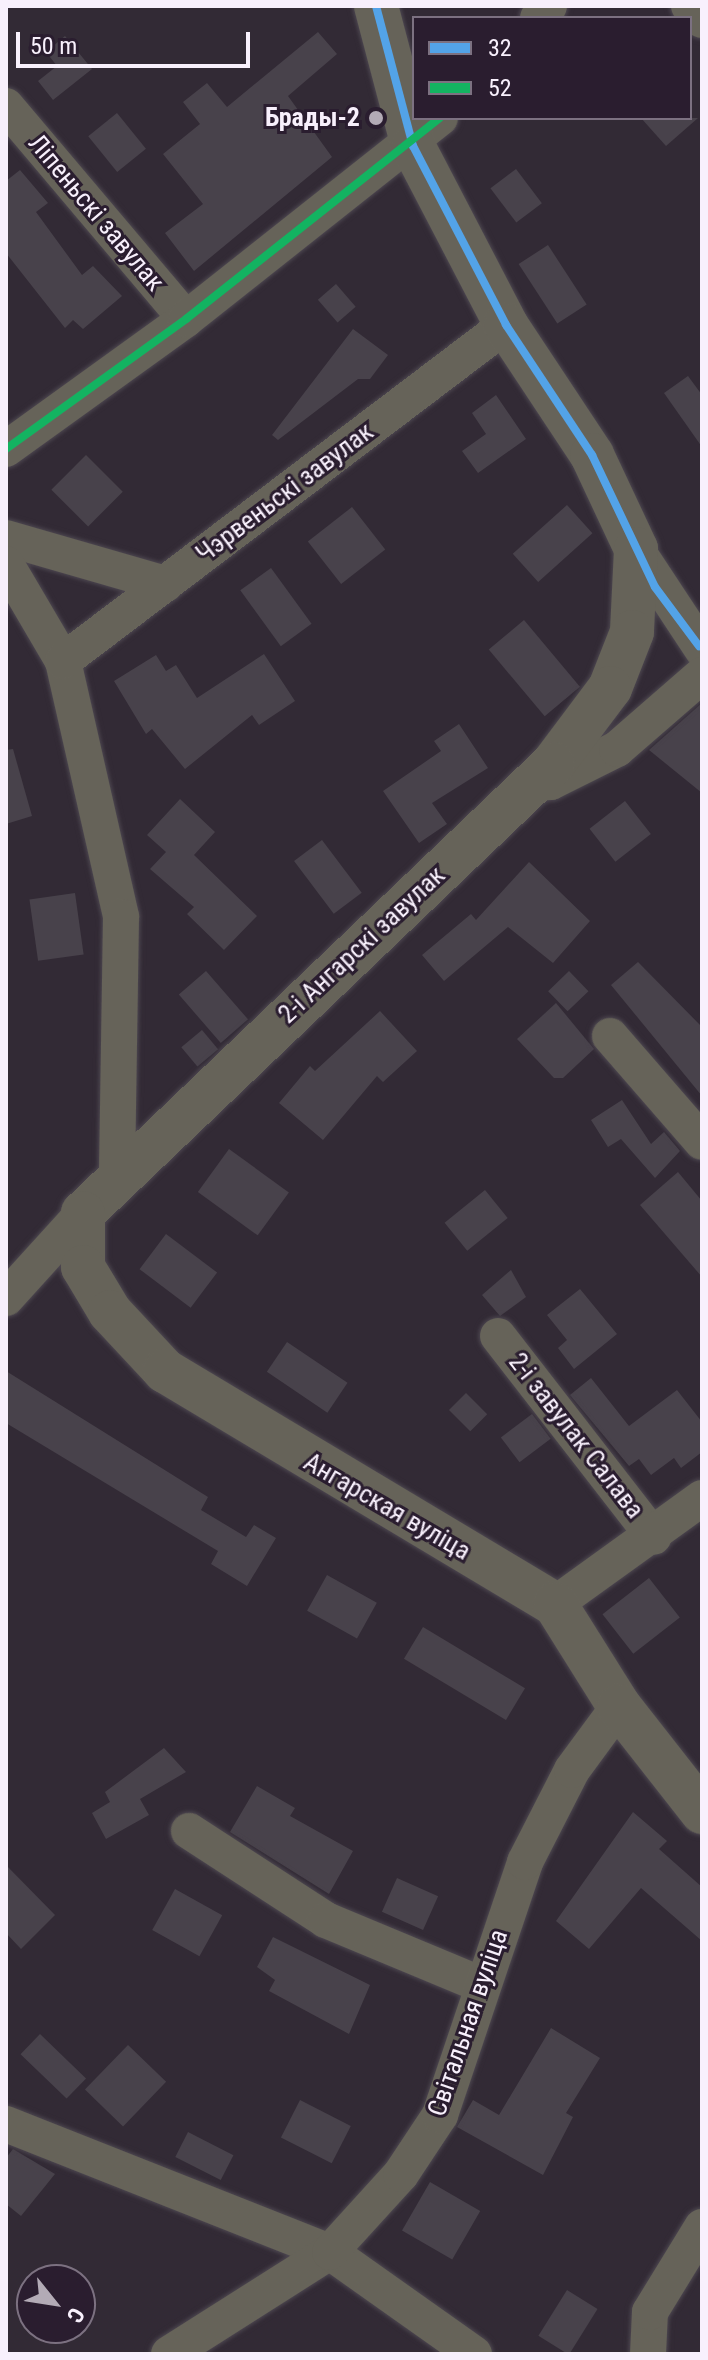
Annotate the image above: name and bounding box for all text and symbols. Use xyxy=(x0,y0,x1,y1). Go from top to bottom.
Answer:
scale bar xyxy=(20,16,254,66)
legend xyxy=(412,16,692,120)
text: 50 m xyxy=(30,32,77,60)
text: 32 xyxy=(488,34,512,62)
text: 52 xyxy=(488,74,512,102)
place label: Брады-2 xyxy=(265,102,360,134)
marker: Брады-2 xyxy=(367,109,385,127)
street label: Ліпеньскі завулак xyxy=(21,128,171,298)
street label: Чэрвеньскі завулак xyxy=(190,416,380,570)
street label: 2-і Ангарскі завулак xyxy=(272,860,452,1030)
street label: 2-і завулак Салава xyxy=(502,1347,650,1525)
street label: Ангарская вуліца xyxy=(298,1447,476,1567)
street label: Світальная вуліца xyxy=(421,1925,515,2121)
north arrow xyxy=(16,2264,96,2344)
text: С xyxy=(62,2304,89,2327)

